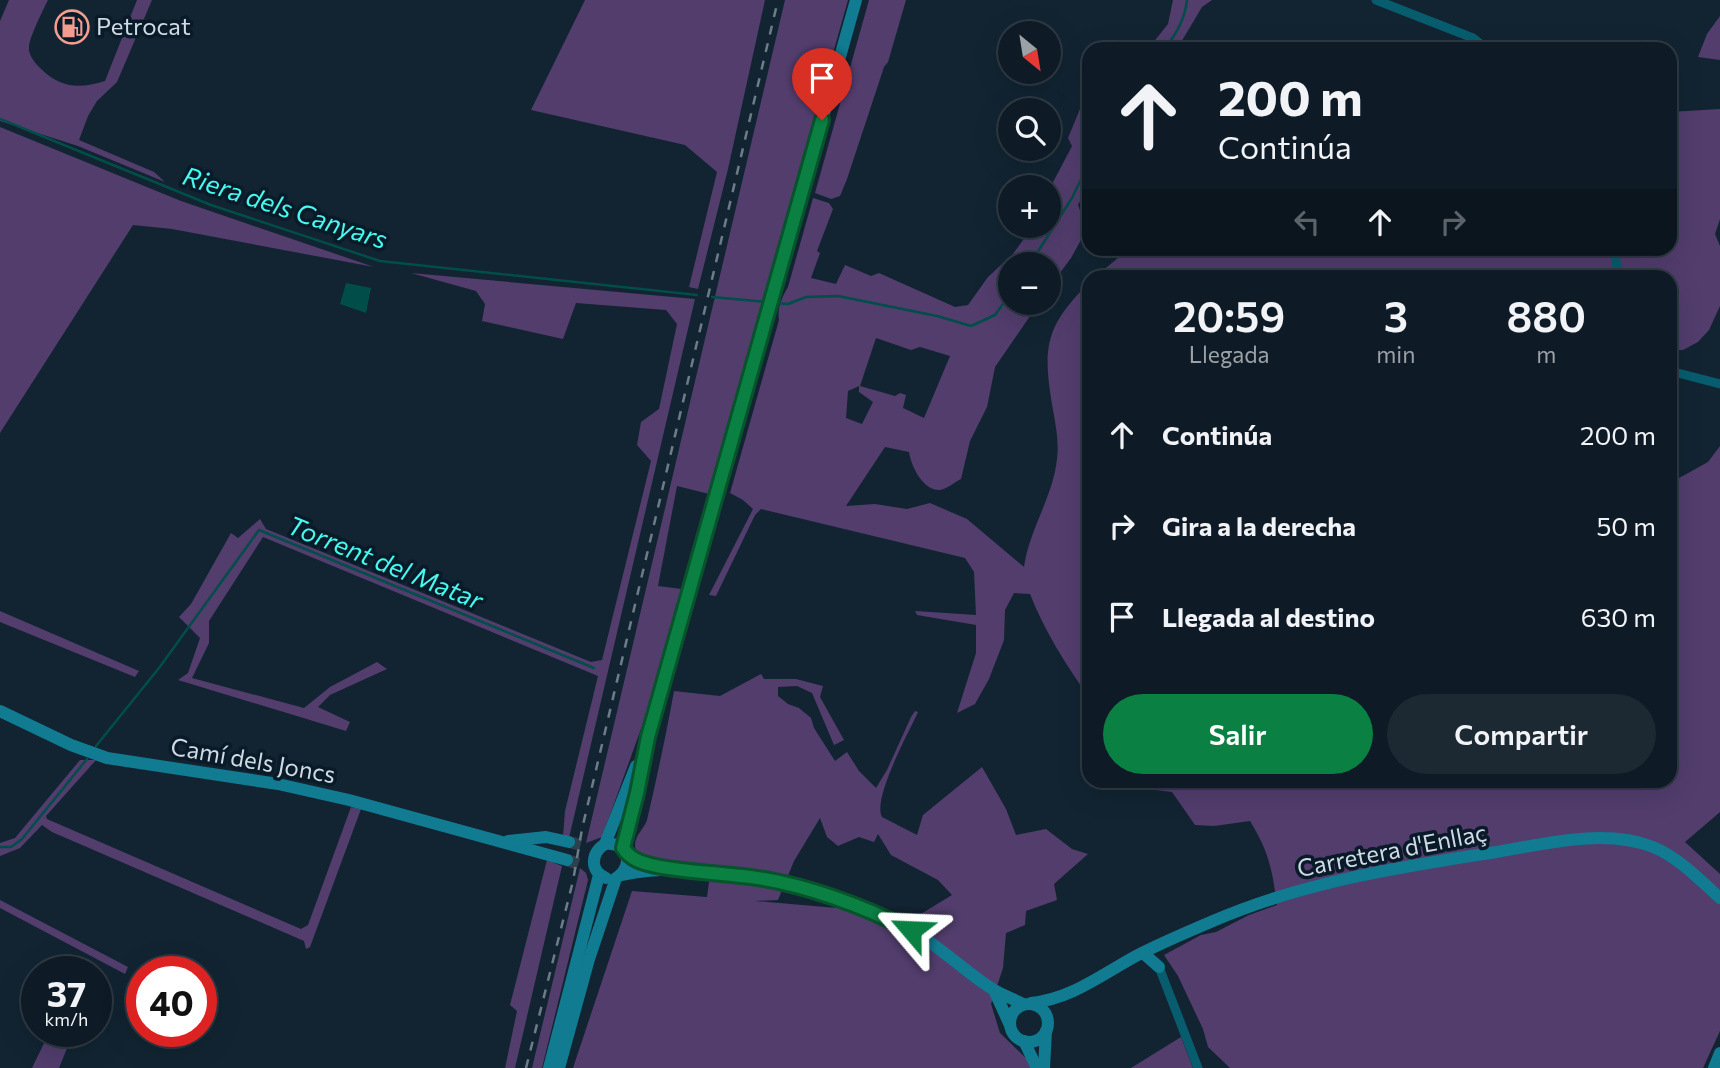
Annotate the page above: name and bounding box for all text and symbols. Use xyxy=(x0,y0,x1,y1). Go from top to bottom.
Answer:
fuel station icon: Petrocat xyxy=(53,8,91,46)
place label: Petrocat xyxy=(96,11,191,40)
north arrow xyxy=(998,21,1060,84)
map controls xyxy=(998,21,1061,315)
pin xyxy=(792,48,852,120)
icon: arrive xyxy=(803,59,841,97)
text: 200 m xyxy=(1218,66,1363,126)
icon: ahead xyxy=(1103,70,1194,161)
button: search xyxy=(998,98,1061,161)
text: Continúa xyxy=(1218,126,1352,166)
water label: Riera dels Canyars xyxy=(179,159,392,254)
button: + xyxy=(998,175,1061,238)
icon: left xyxy=(1288,203,1326,241)
icon: ahead xyxy=(1361,203,1399,241)
icon: right xyxy=(1434,203,1472,241)
button: − xyxy=(998,252,1061,315)
text: 20:59 xyxy=(1173,289,1285,341)
text: 3 xyxy=(1384,289,1408,341)
text: 880 xyxy=(1507,289,1586,341)
text: Llegada xyxy=(1189,340,1270,368)
text: min xyxy=(1376,340,1415,368)
text: m xyxy=(1536,340,1556,368)
icon: ahead xyxy=(1103,416,1141,454)
text: Continúa xyxy=(1162,419,1272,450)
text: 200 m xyxy=(1580,419,1656,450)
icon: right xyxy=(1103,507,1141,545)
water label: Torrent del Matar xyxy=(283,508,489,616)
text: Gira a la derecha xyxy=(1162,510,1356,541)
text: 50 m xyxy=(1596,510,1656,541)
icon: arrive xyxy=(1103,598,1141,636)
text: Llegada al destino xyxy=(1162,601,1375,632)
text: 630 m xyxy=(1581,601,1656,632)
button: Salir xyxy=(1103,694,1373,774)
button: Compartir xyxy=(1387,694,1656,774)
street label: Camí dels Joncs xyxy=(169,731,338,788)
street label: Carretera d'Enllaç xyxy=(1295,817,1489,882)
position arrow xyxy=(874,893,948,967)
speed limit sign: 40 xyxy=(126,956,217,1047)
text: 37 xyxy=(47,971,86,1014)
text: km/h xyxy=(45,1008,88,1030)

